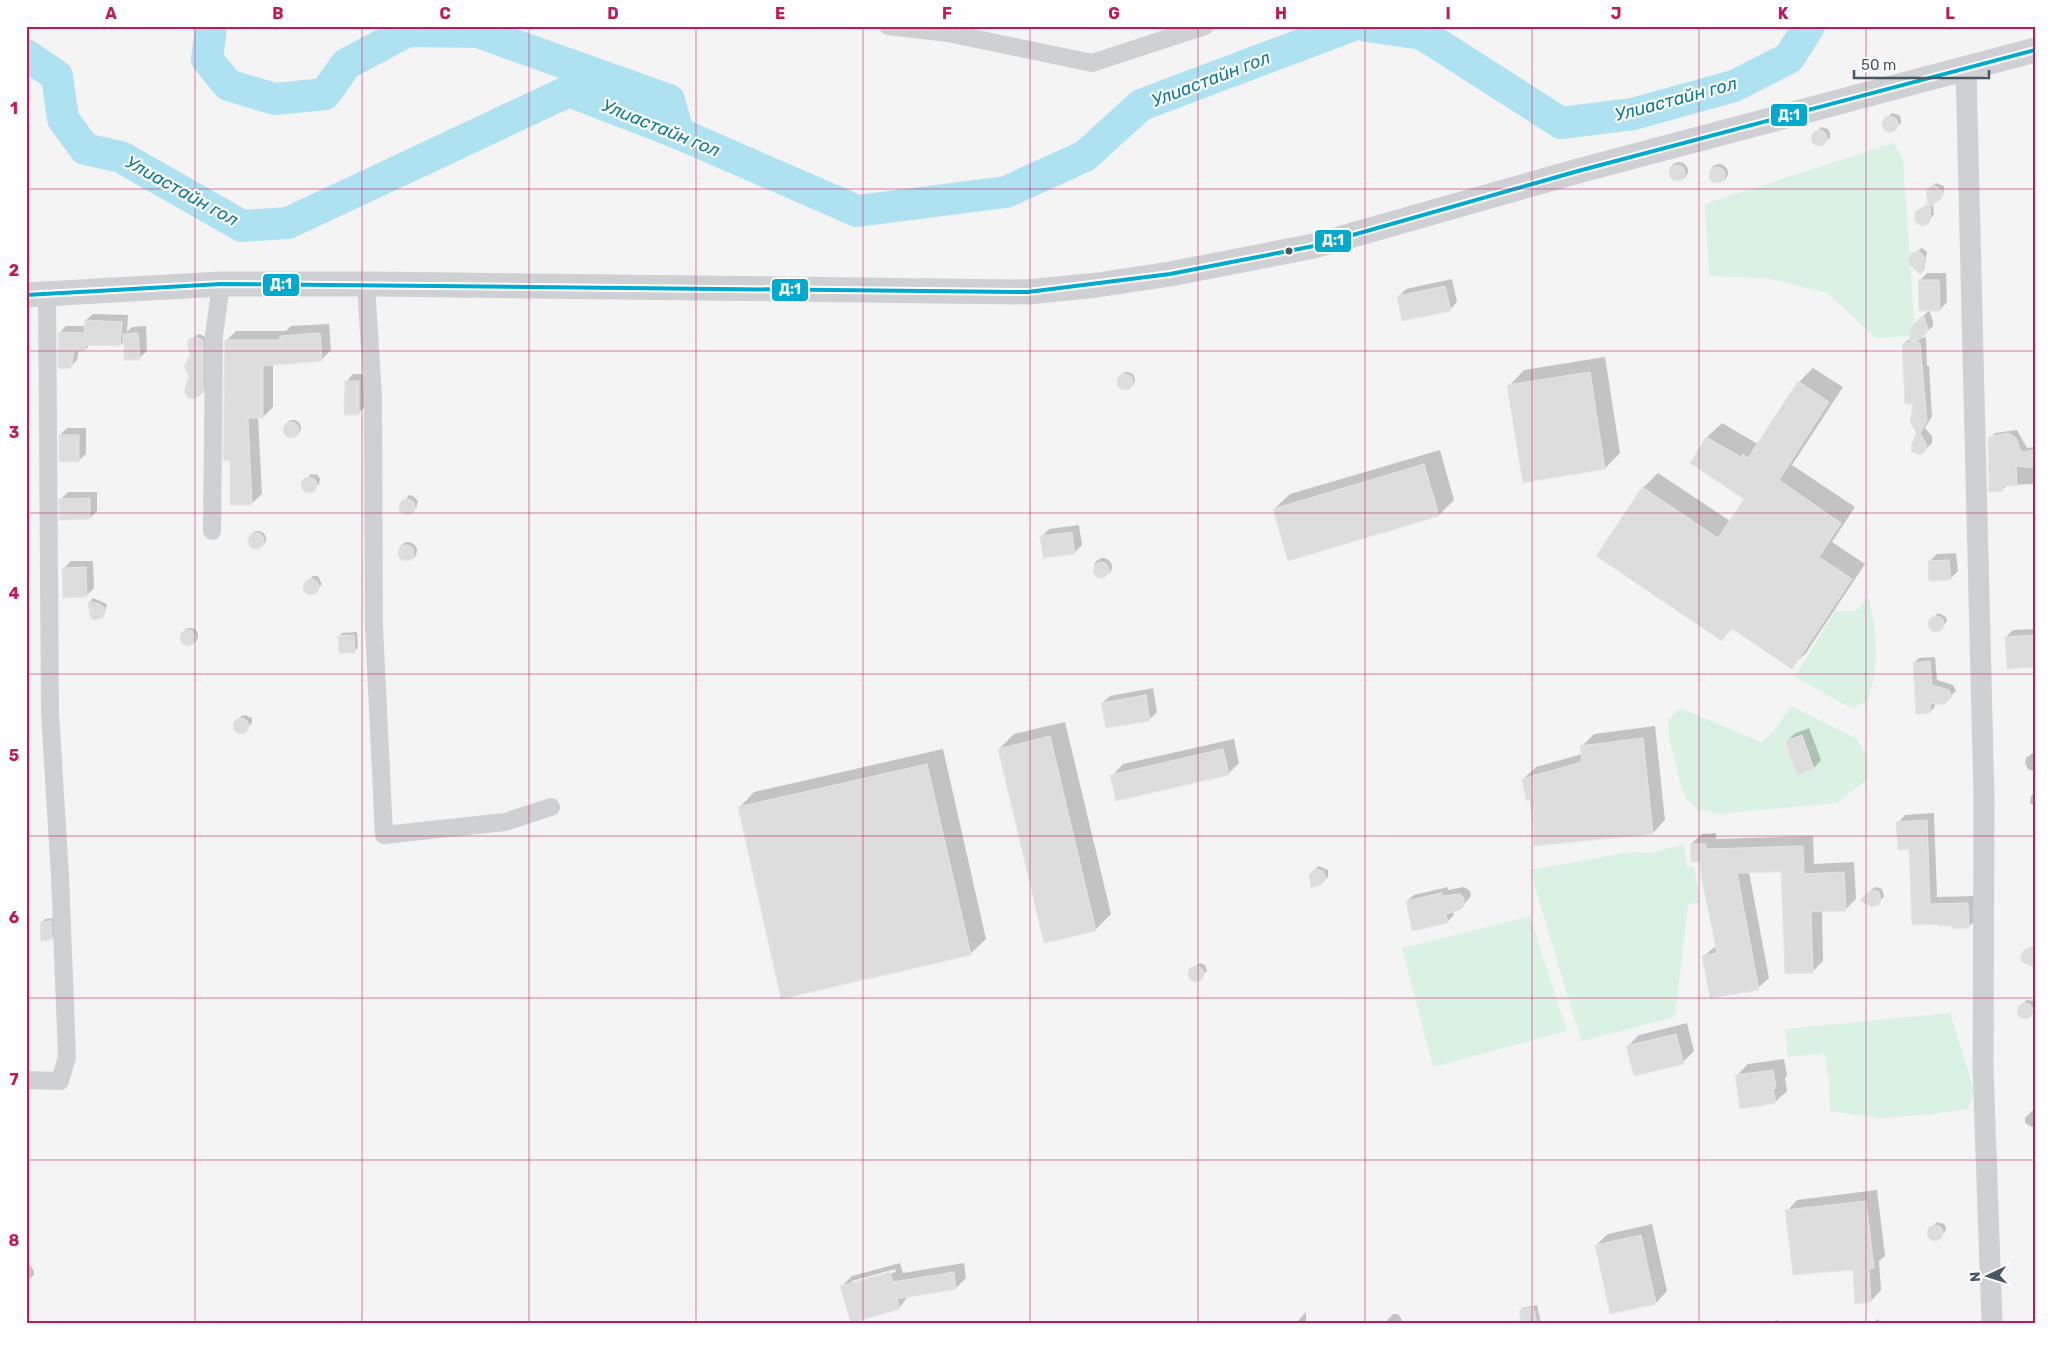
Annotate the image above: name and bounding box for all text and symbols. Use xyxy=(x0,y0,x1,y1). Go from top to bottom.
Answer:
text: A xyxy=(105,4,117,23)
text: B xyxy=(272,4,284,23)
text: C xyxy=(439,4,451,23)
text: D xyxy=(607,4,619,23)
text: E xyxy=(775,4,785,23)
text: F xyxy=(942,4,952,23)
text: G xyxy=(1108,4,1120,23)
text: H xyxy=(1275,4,1287,23)
text: I xyxy=(1445,4,1451,23)
text: J xyxy=(1611,4,1621,23)
text: K xyxy=(1778,4,1789,23)
text: L xyxy=(1945,4,1955,23)
water label: Улиастайн гол xyxy=(1149,46,1274,112)
scale bar xyxy=(1854,48,1988,80)
text: 50 m xyxy=(1861,56,1896,74)
water label: Улиастайн гол xyxy=(1613,72,1740,126)
water label: Улиастайн гол xyxy=(599,94,724,162)
text: 1 xyxy=(10,99,18,118)
line badge: Д:1 xyxy=(1770,103,1808,127)
text: Д:1 xyxy=(1778,107,1800,124)
water label: Улиастайн гол xyxy=(122,151,243,231)
line badge: Д:1 xyxy=(1314,229,1352,253)
text: Д:1 xyxy=(1322,232,1344,249)
unlabelled marker xyxy=(1284,246,1294,256)
text: 2 xyxy=(9,261,19,280)
line badge: Д:1 xyxy=(262,273,300,297)
text: Д:1 xyxy=(270,276,292,293)
line badge: Д:1 xyxy=(771,278,809,302)
text: Д:1 xyxy=(779,281,801,298)
text: 3 xyxy=(9,423,19,442)
text: 4 xyxy=(9,584,20,603)
text: 5 xyxy=(9,746,19,765)
text: 6 xyxy=(9,908,19,927)
text: 7 xyxy=(9,1070,19,1089)
text: 8 xyxy=(9,1231,20,1250)
north arrow xyxy=(1964,1252,2014,1302)
text: N xyxy=(1967,1271,1984,1282)

